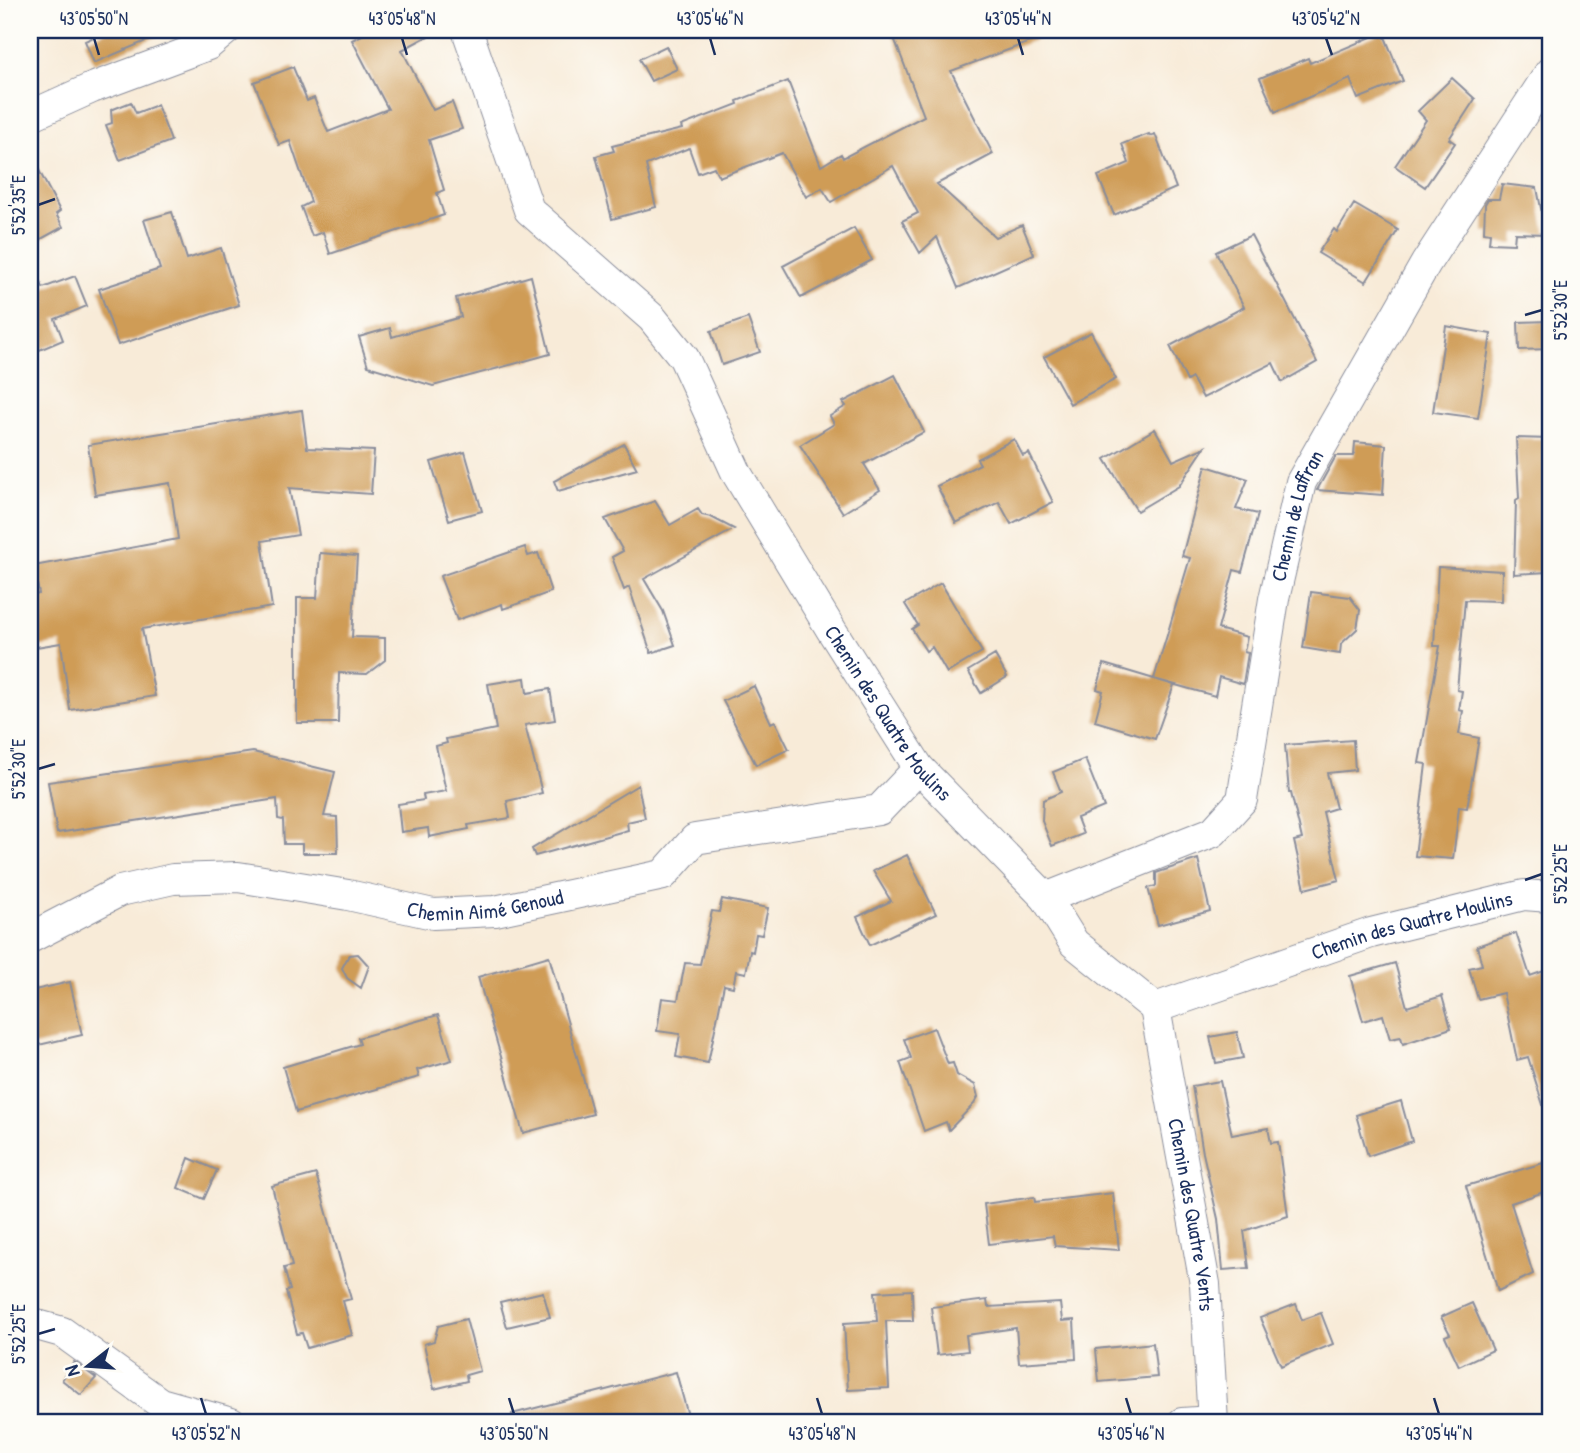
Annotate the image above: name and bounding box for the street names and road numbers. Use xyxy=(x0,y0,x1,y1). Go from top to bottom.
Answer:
street label: Chemin de Laffran xyxy=(1264,444,1330,584)
street label: Chemin des Quatre Moulins xyxy=(818,619,959,807)
street label: Chemin Aimé Genoud xyxy=(404,882,566,928)
street label: Chemin des Quatre Moulins xyxy=(1307,883,1515,967)
street label: Chemin des Quatre Vents xyxy=(1161,1116,1222,1312)

